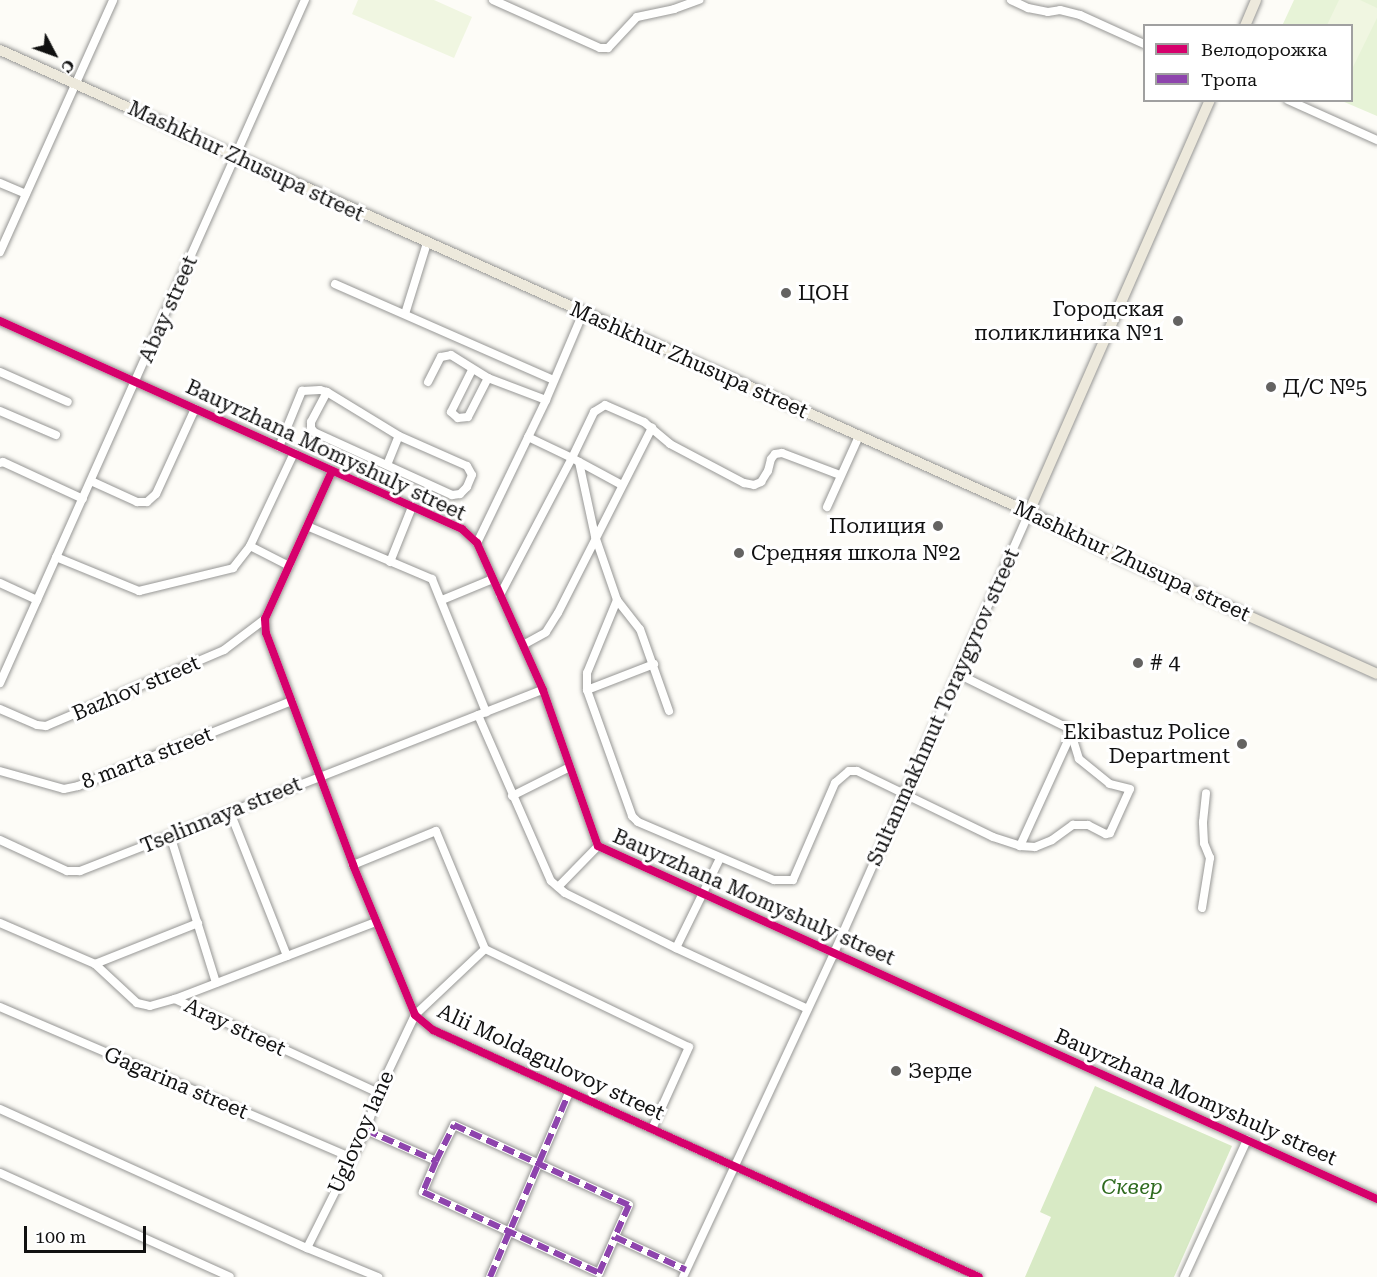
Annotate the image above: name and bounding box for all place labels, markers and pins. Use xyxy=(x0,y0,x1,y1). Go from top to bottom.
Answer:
place label: ЦОН xyxy=(798,280,849,306)
marker: ЦОН xyxy=(779,286,793,300)
place label: Городская поликлиника №1 xyxy=(974,296,1164,346)
marker: Городская поликлиника №1 xyxy=(1169,312,1187,330)
place label: Д/С №5 xyxy=(1283,374,1367,400)
marker: Д/С №5 xyxy=(1264,380,1278,394)
place label: Полиция xyxy=(829,513,926,539)
marker: Полиция xyxy=(931,519,945,533)
place label: Средняя школа №2 xyxy=(751,540,960,566)
marker: Средняя школа №2 xyxy=(732,546,746,560)
place label: # 4 xyxy=(1150,650,1180,676)
marker: # 4 xyxy=(1131,656,1145,670)
place label: Ekibastuz Police Department xyxy=(1063,719,1230,769)
marker: Ekibastuz Police Department xyxy=(1235,737,1249,751)
place label: Зерде xyxy=(908,1058,972,1084)
marker: Зерде xyxy=(889,1064,903,1078)

